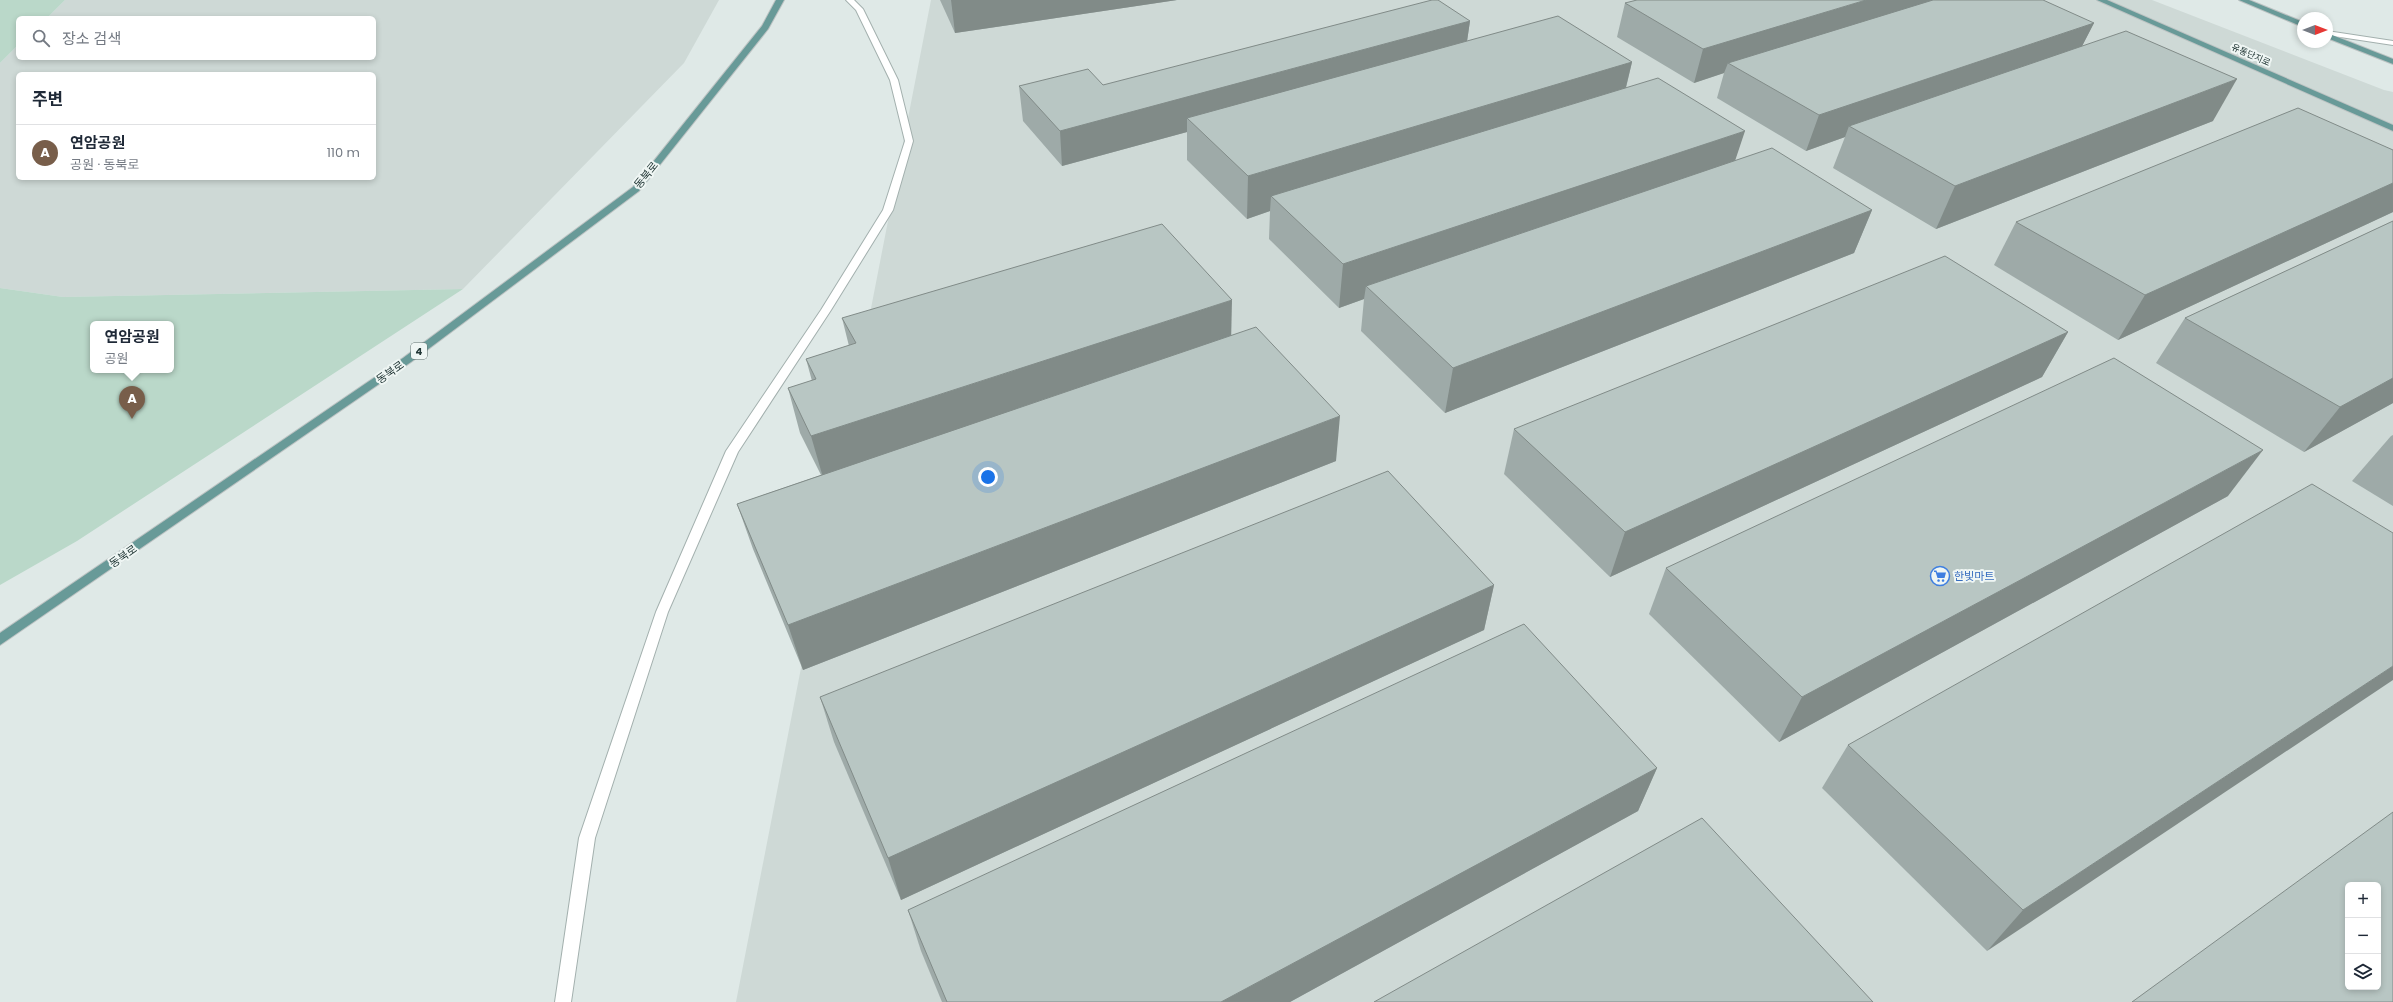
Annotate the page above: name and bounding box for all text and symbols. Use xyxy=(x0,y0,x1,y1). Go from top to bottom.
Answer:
north arrow xyxy=(2297,12,2333,48)
search box xyxy=(16,16,376,60)
icon: search xyxy=(30,27,52,49)
text: 장소 검색 xyxy=(62,28,121,49)
street label: 유통단지로 xyxy=(2230,41,2272,69)
text: 주변 xyxy=(32,87,63,111)
text: 연암공원 xyxy=(70,132,125,153)
text: A xyxy=(40,143,50,162)
text: 110 m xyxy=(327,143,360,162)
text: 공원 · 동북로 xyxy=(70,155,140,174)
street label: 동북로 xyxy=(630,158,662,192)
popup xyxy=(90,321,174,373)
text: 연암공원 xyxy=(104,326,160,347)
road number: 4 xyxy=(411,343,427,359)
text: 공원 xyxy=(104,349,128,368)
street label: 동북로 xyxy=(373,357,407,387)
pin: A xyxy=(119,386,145,419)
your location xyxy=(978,467,998,487)
street label: 동북로 xyxy=(106,541,140,571)
supermarket icon: 한빛마트 xyxy=(1929,565,1951,587)
place label: 한빛마트 xyxy=(1954,568,1994,584)
map controls xyxy=(2345,882,2381,990)
button: + xyxy=(2345,882,2381,918)
button: − xyxy=(2345,918,2381,954)
button: layers xyxy=(2345,954,2381,990)

